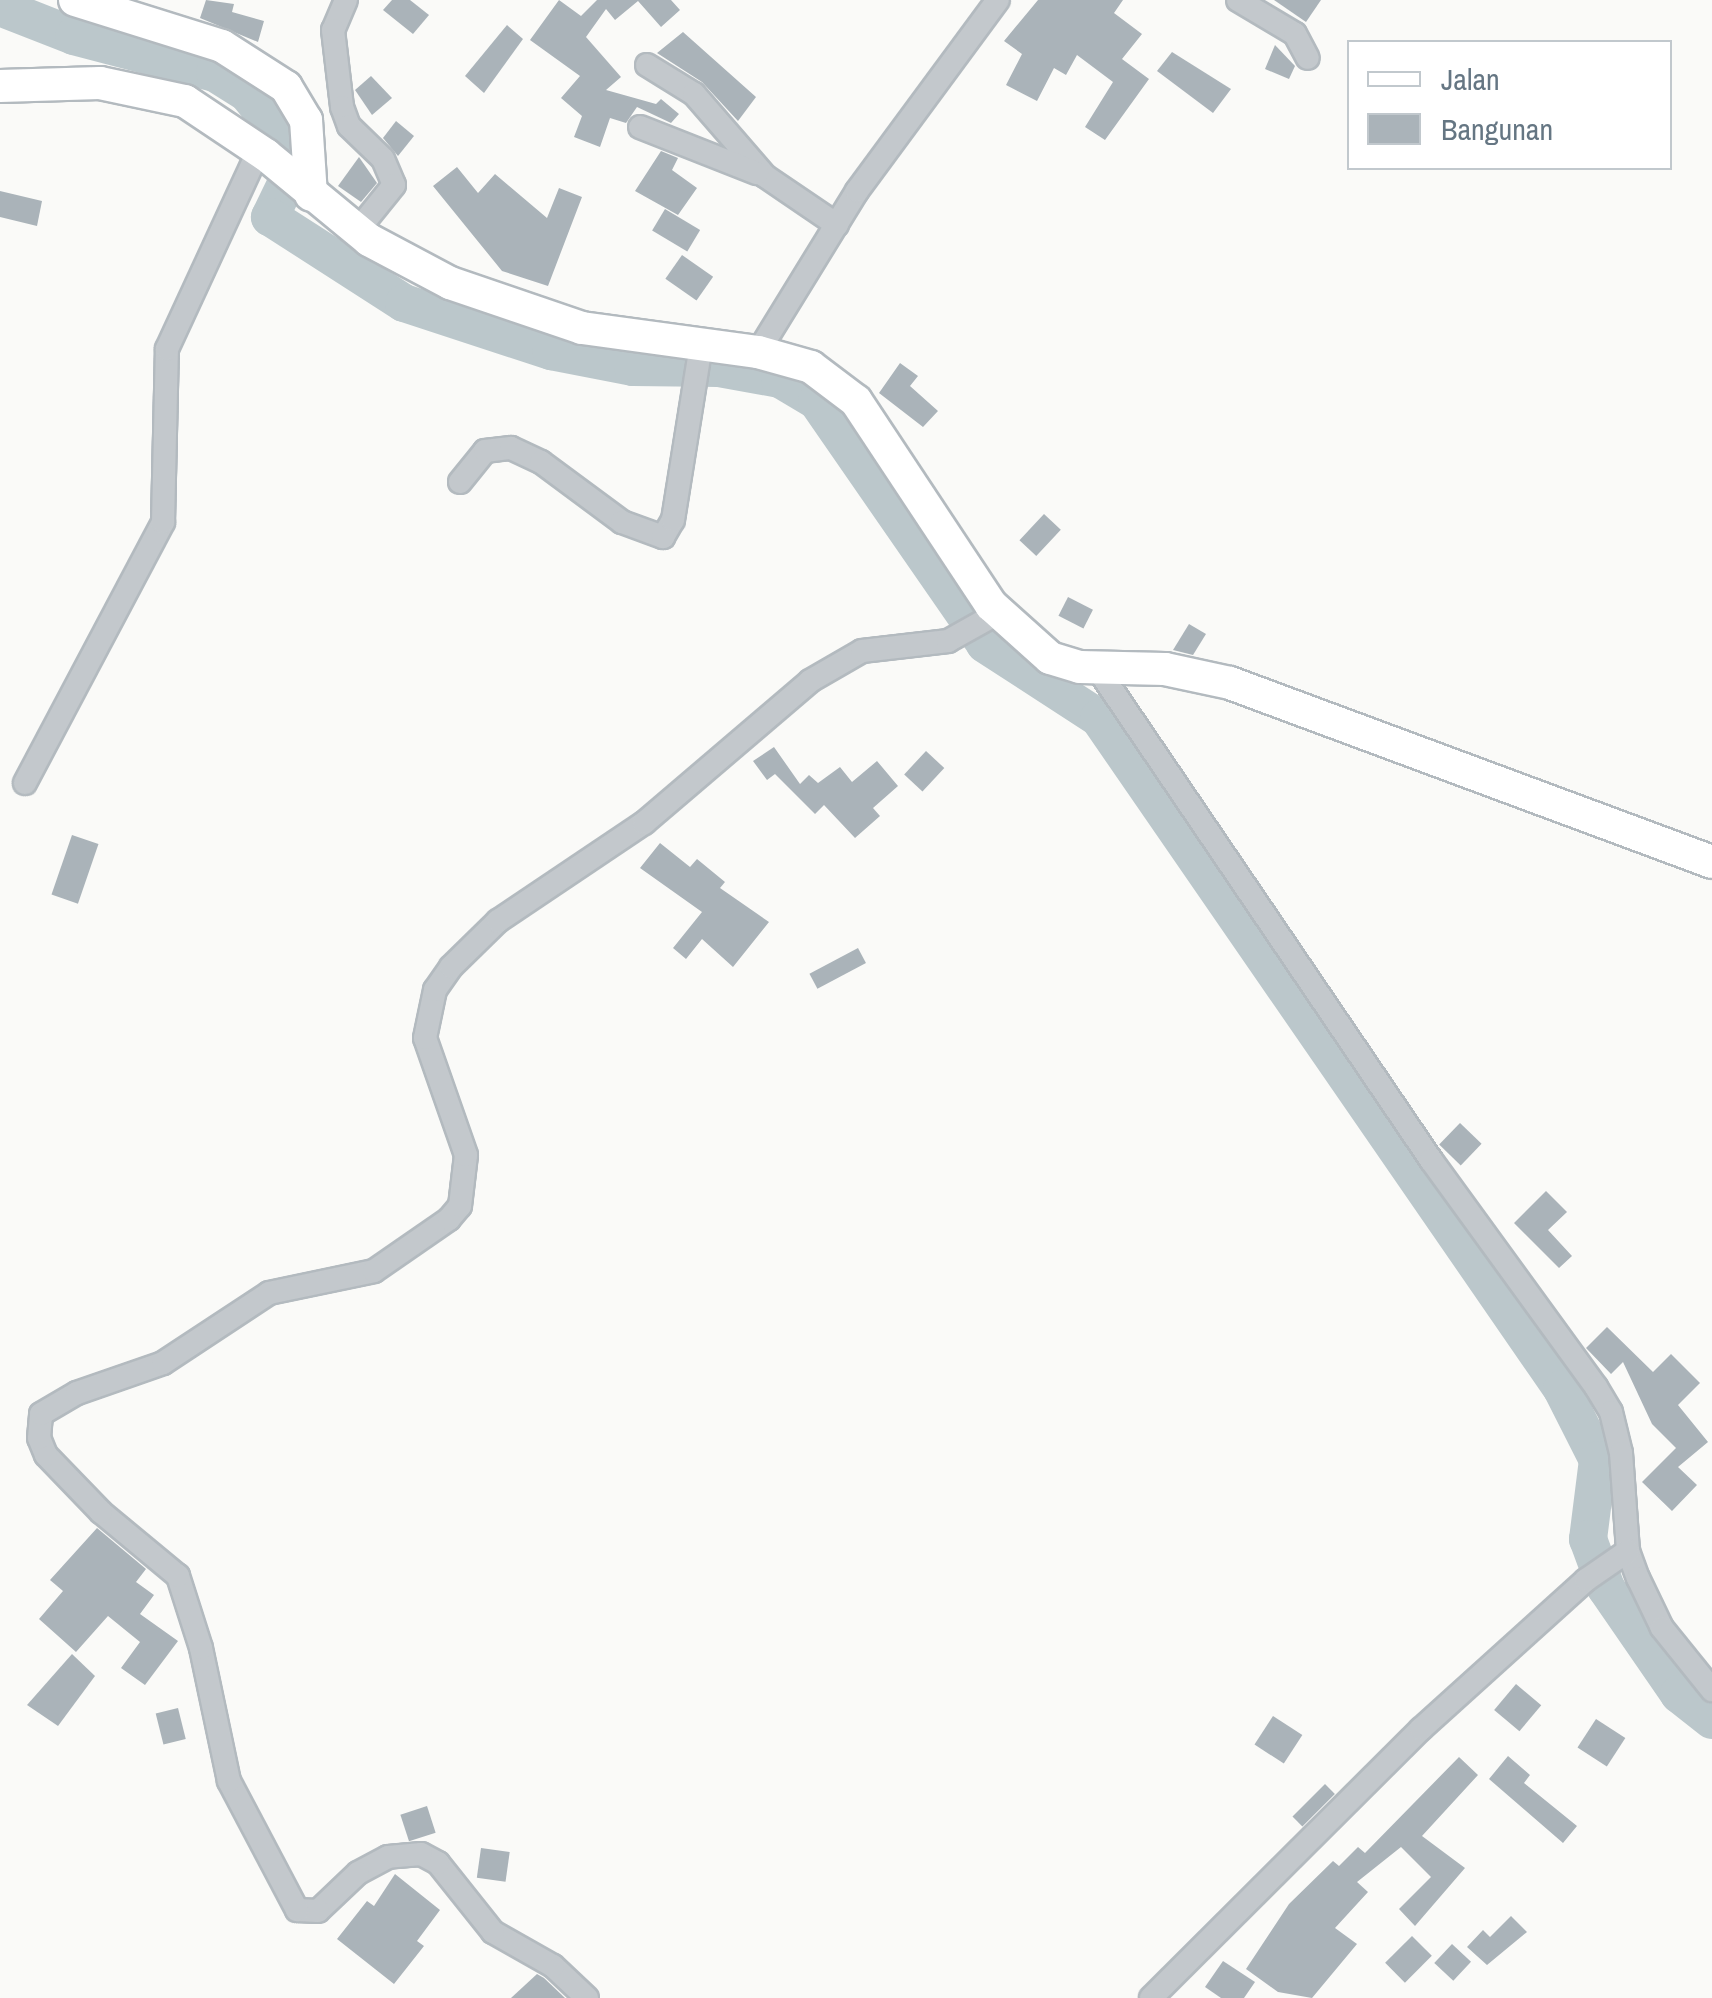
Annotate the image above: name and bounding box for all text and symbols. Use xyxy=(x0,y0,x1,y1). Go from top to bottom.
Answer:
legend xyxy=(1347,40,1672,170)
text: Jalan xyxy=(1441,59,1500,99)
text: Bangunan xyxy=(1441,109,1553,149)

